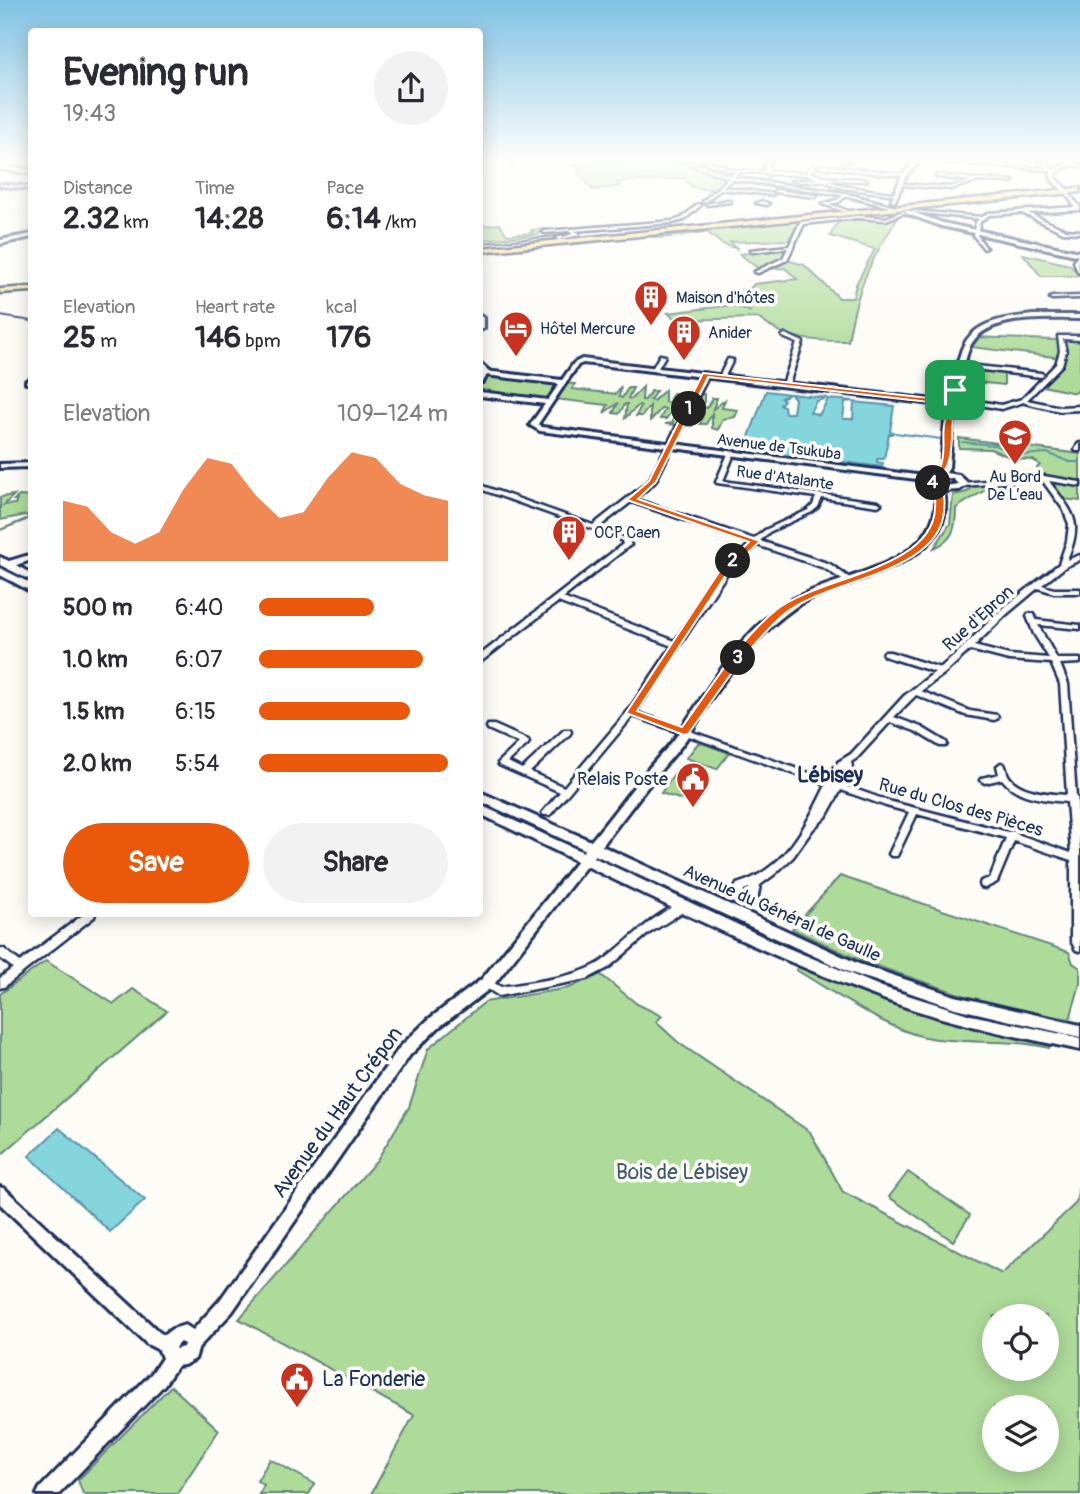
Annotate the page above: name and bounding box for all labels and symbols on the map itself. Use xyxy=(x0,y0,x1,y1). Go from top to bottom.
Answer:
building icon: Maison d'hôtes xyxy=(632,278,670,327)
place label: Maison d'hôtes xyxy=(676,288,775,308)
hotel icon: Hôtel Mercure xyxy=(497,309,535,358)
building icon: Anider xyxy=(665,313,703,362)
place label: Hôtel Mercure xyxy=(540,319,635,339)
place label: Anider xyxy=(708,323,752,343)
pin xyxy=(925,360,985,420)
pin: 1 xyxy=(672,392,706,426)
school or university icon: Au Bord De L’eau xyxy=(996,417,1034,466)
street label: Avenue de Tsukuba xyxy=(716,429,842,465)
street label: Rue d'Atalante xyxy=(735,461,835,495)
pin: 4 xyxy=(916,466,950,500)
place label: Au Bord De L’eau xyxy=(987,467,1043,505)
building icon: OCP Caen xyxy=(550,513,588,562)
place label: OCP Caen xyxy=(594,523,660,543)
pin: 2 xyxy=(716,544,750,578)
street label: Rue d'Epron xyxy=(938,580,1019,656)
pin: 3 xyxy=(720,640,756,676)
public building icon: Relais Poste xyxy=(674,760,712,809)
district label: Lébisey xyxy=(797,762,863,789)
place label: Relais Poste xyxy=(577,768,668,791)
street label: Rue du Clos des Pièces xyxy=(876,773,1046,842)
street label: Avenue du Général de Gaulle xyxy=(680,860,884,967)
street label: Avenue du Haut Crépon xyxy=(266,1021,409,1203)
park label: Bois de Lébisey xyxy=(616,1159,748,1186)
public building icon: La Fonderie xyxy=(278,1360,316,1409)
place label: La Fonderie xyxy=(322,1366,426,1393)

